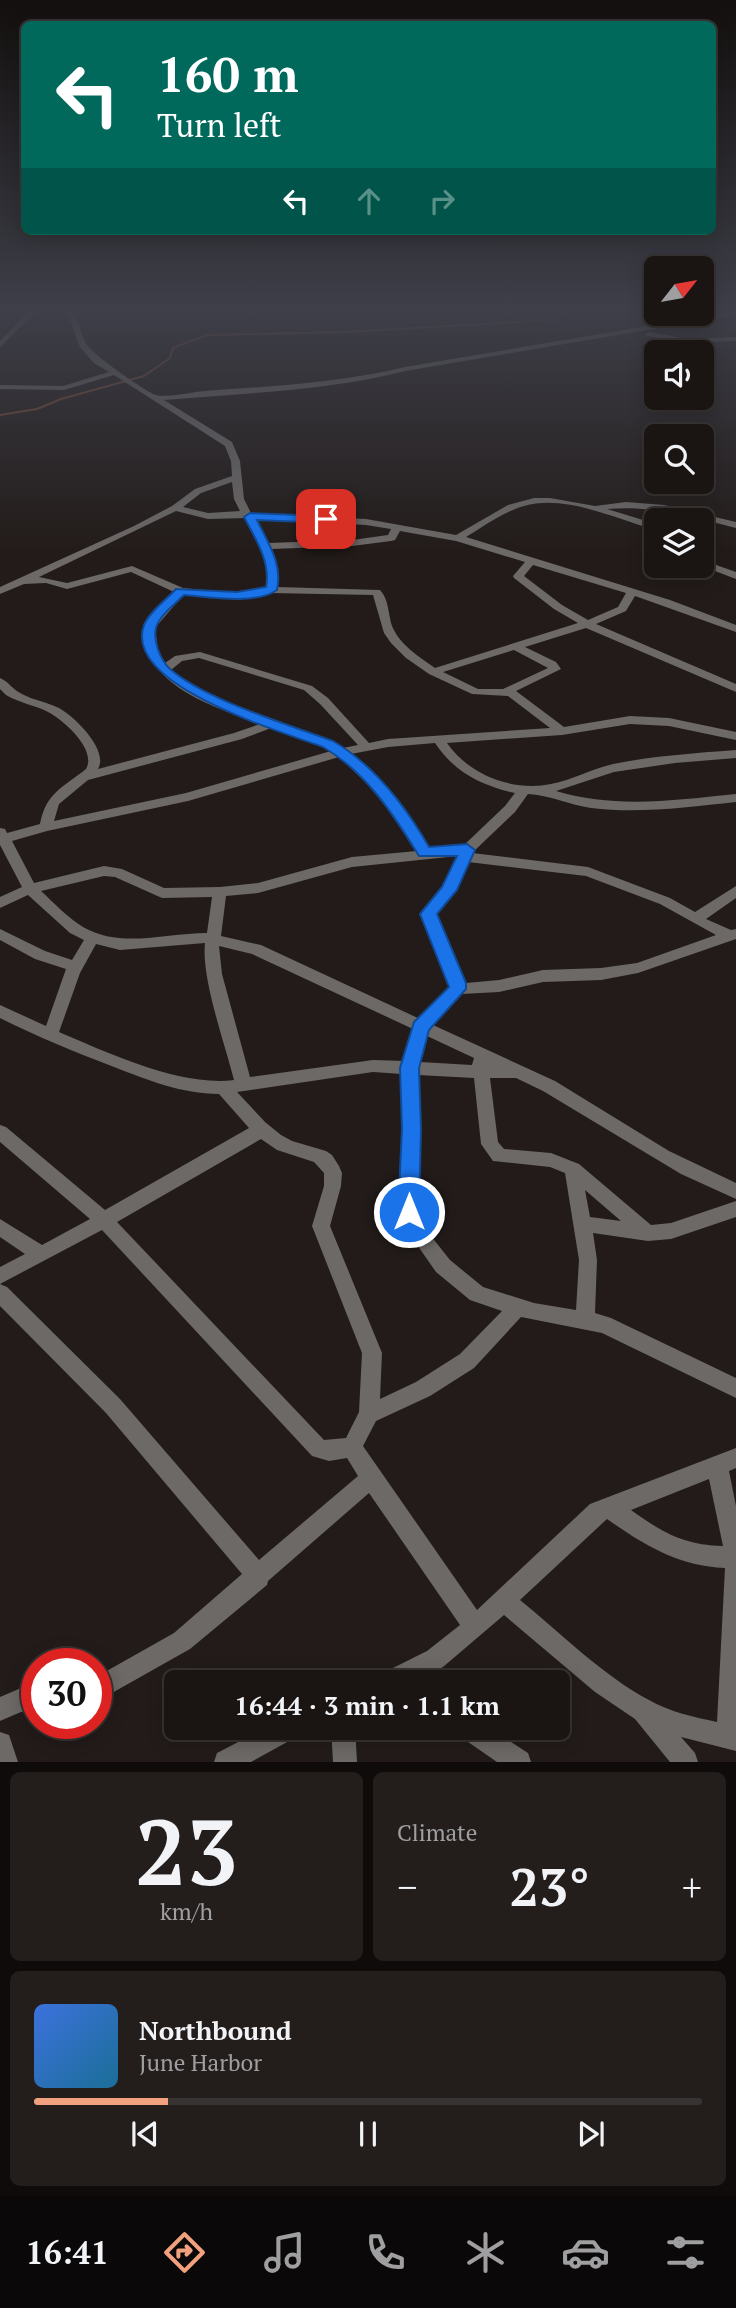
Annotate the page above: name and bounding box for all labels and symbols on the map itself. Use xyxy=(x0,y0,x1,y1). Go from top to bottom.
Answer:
north arrow xyxy=(644,256,714,326)
pin xyxy=(296,489,356,549)
position arrow xyxy=(372,1175,446,1249)
speed limit sign: 30 xyxy=(21,1648,112,1739)

